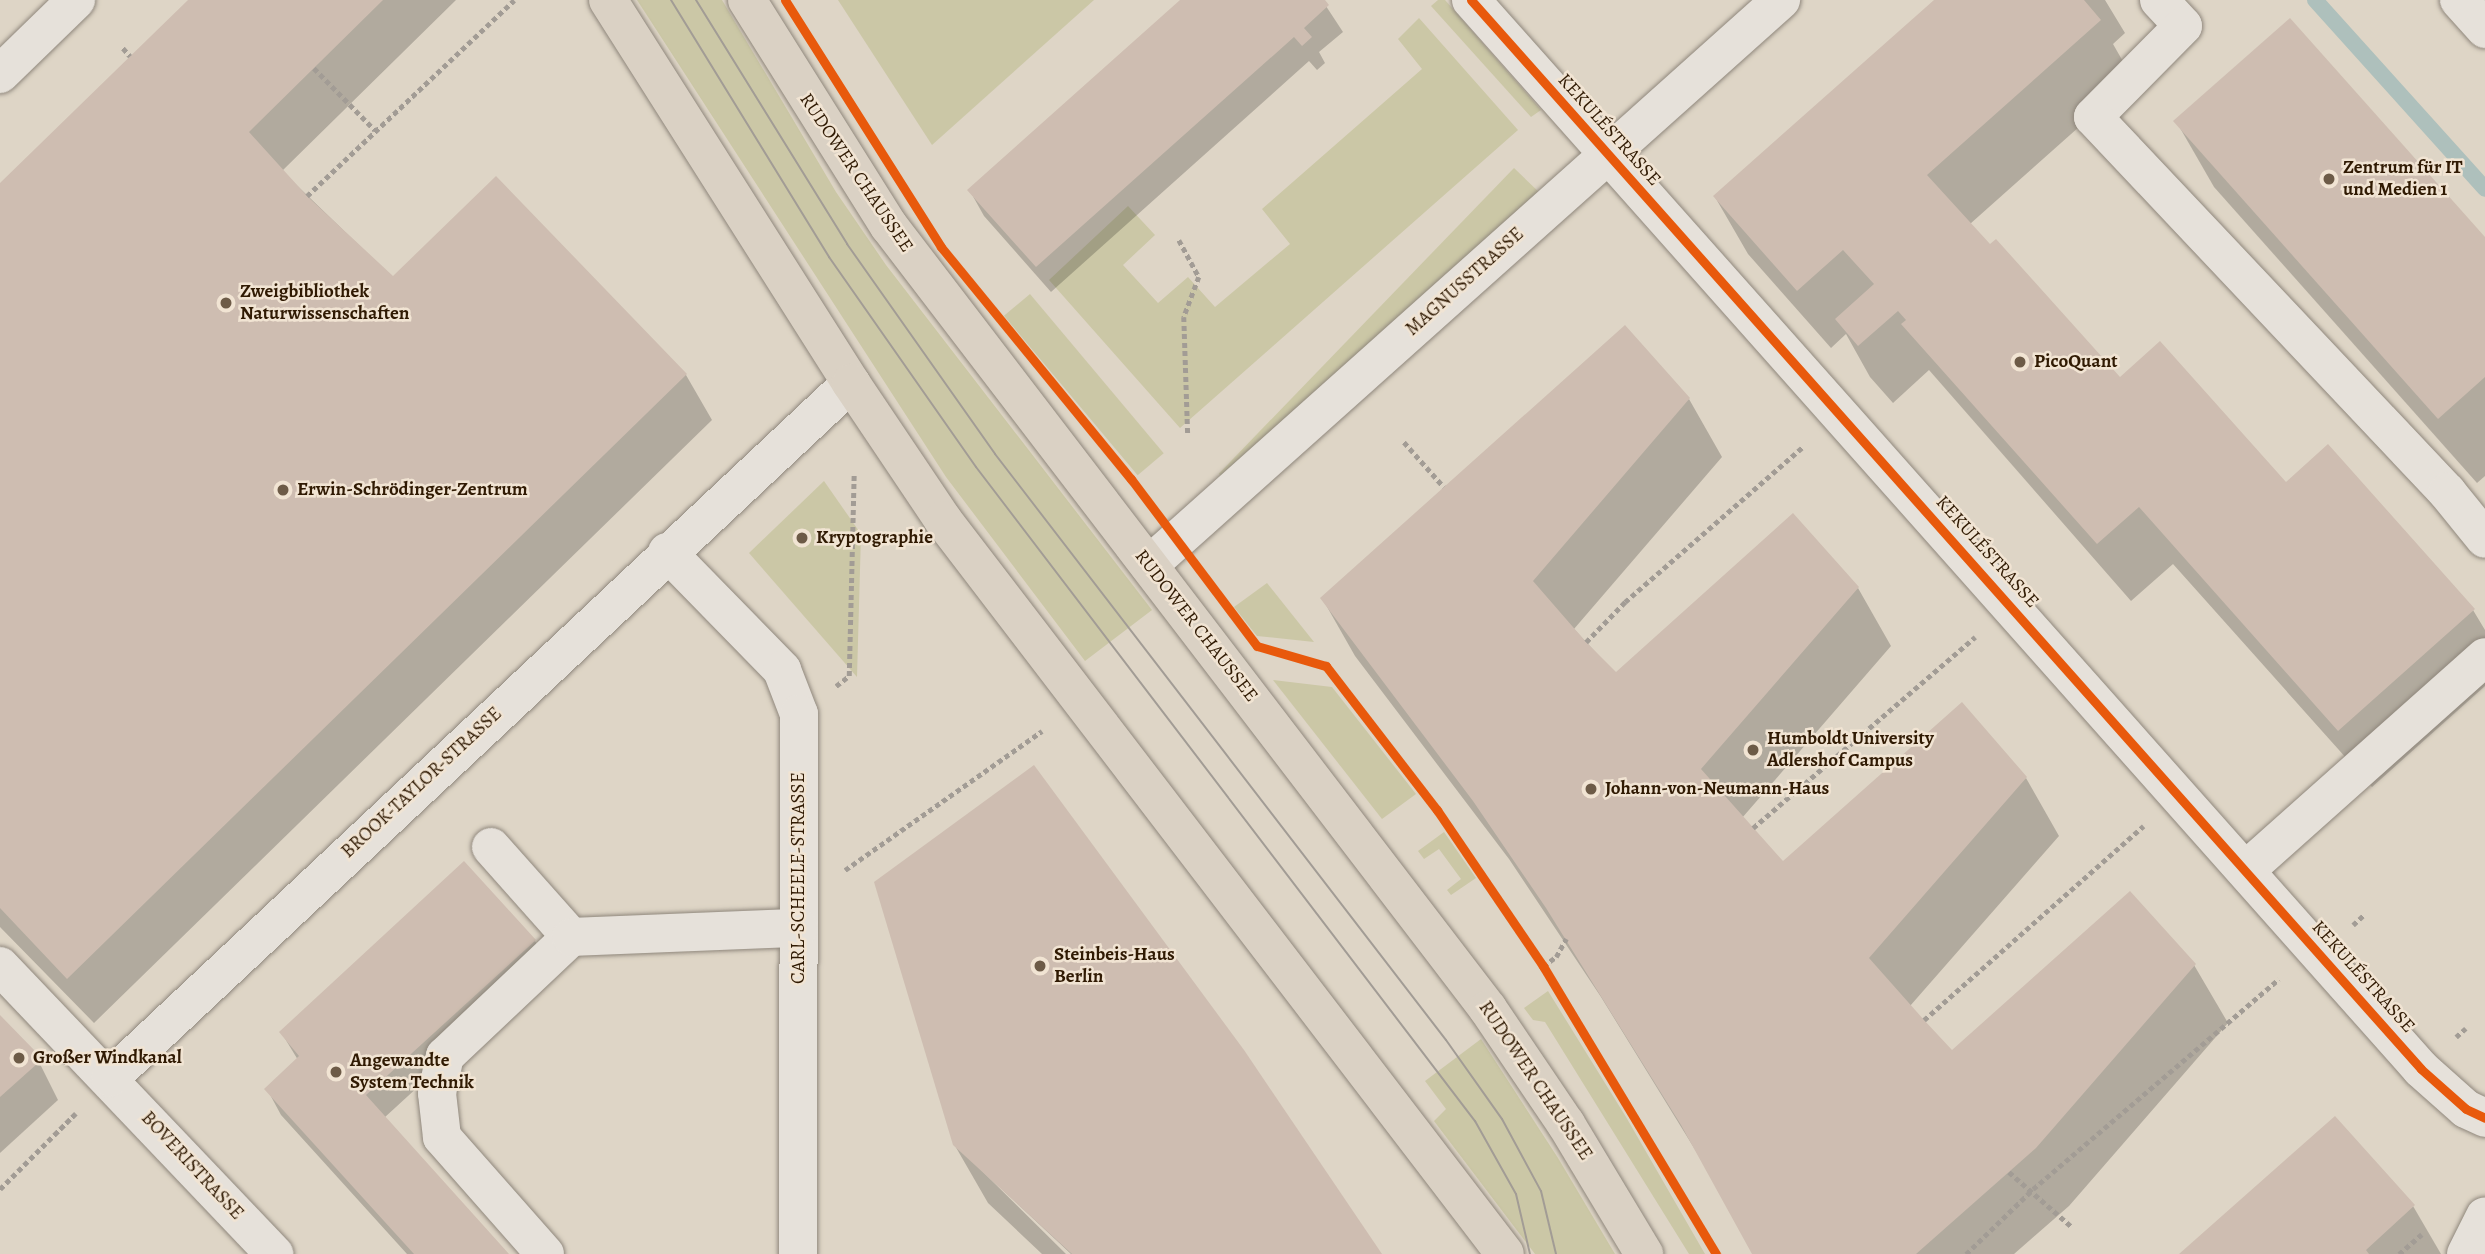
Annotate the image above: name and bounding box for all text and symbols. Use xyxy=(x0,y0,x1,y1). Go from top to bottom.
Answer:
street label: KEKULÉSTRASSE xyxy=(1553,69,1665,191)
street label: RUDOWER CHAUSSEE xyxy=(794,89,918,257)
place label: Zentrum für IT und Medien 1 xyxy=(2343,157,2462,201)
marker: Zentrum für IT und Medien 1 xyxy=(2321,171,2337,187)
street label: MAGNUSSTRASSE xyxy=(1401,223,1529,341)
place label: Zweigbibliothek Naturwissenschaften xyxy=(240,281,409,325)
marker: Zweigbibliothek Naturwissenschaften xyxy=(218,295,234,311)
place label: PicoQuant xyxy=(2034,351,2118,373)
marker: PicoQuant xyxy=(2012,354,2028,370)
place label: Erwin-Schrödinger-Zentrum xyxy=(297,479,528,501)
marker: Erwin-Schrödinger-Zentrum xyxy=(275,482,291,498)
street label: KEKULÉSTRASSE xyxy=(1931,491,2043,613)
place label: Kryptographie xyxy=(816,527,933,549)
marker: Kryptographie xyxy=(794,530,810,546)
street label: RUDOWER CHAUSSEE xyxy=(1129,545,1263,707)
street label: BROOK-TAYLOR-STRASSE xyxy=(337,703,507,863)
place label: Humboldt University Adlershof Campus xyxy=(1767,728,1934,772)
marker: Humboldt University Adlershof Campus xyxy=(1745,742,1761,758)
street label: CARL-SCHEELE-STRASSE xyxy=(788,772,810,984)
place label: Johann-von-Neumann-Haus xyxy=(1605,778,1829,800)
marker: Johann-von-Neumann-Haus xyxy=(1583,781,1599,797)
street label: KEKULÉSTRASSE xyxy=(2307,916,2419,1038)
place label: Steinbeis-Haus Berlin xyxy=(1054,944,1175,988)
marker: Steinbeis-Haus Berlin xyxy=(1032,958,1048,974)
street label: RUDOWER CHAUSSEE xyxy=(1473,997,1597,1165)
place label: Großer Windkanal xyxy=(33,1047,182,1069)
marker: Großer Windkanal xyxy=(11,1050,27,1066)
place label: Angewandte System Technik xyxy=(350,1050,474,1094)
marker: Angewandte System Technik xyxy=(328,1064,344,1080)
street label: BOVERISTRASSE xyxy=(136,1107,248,1225)

